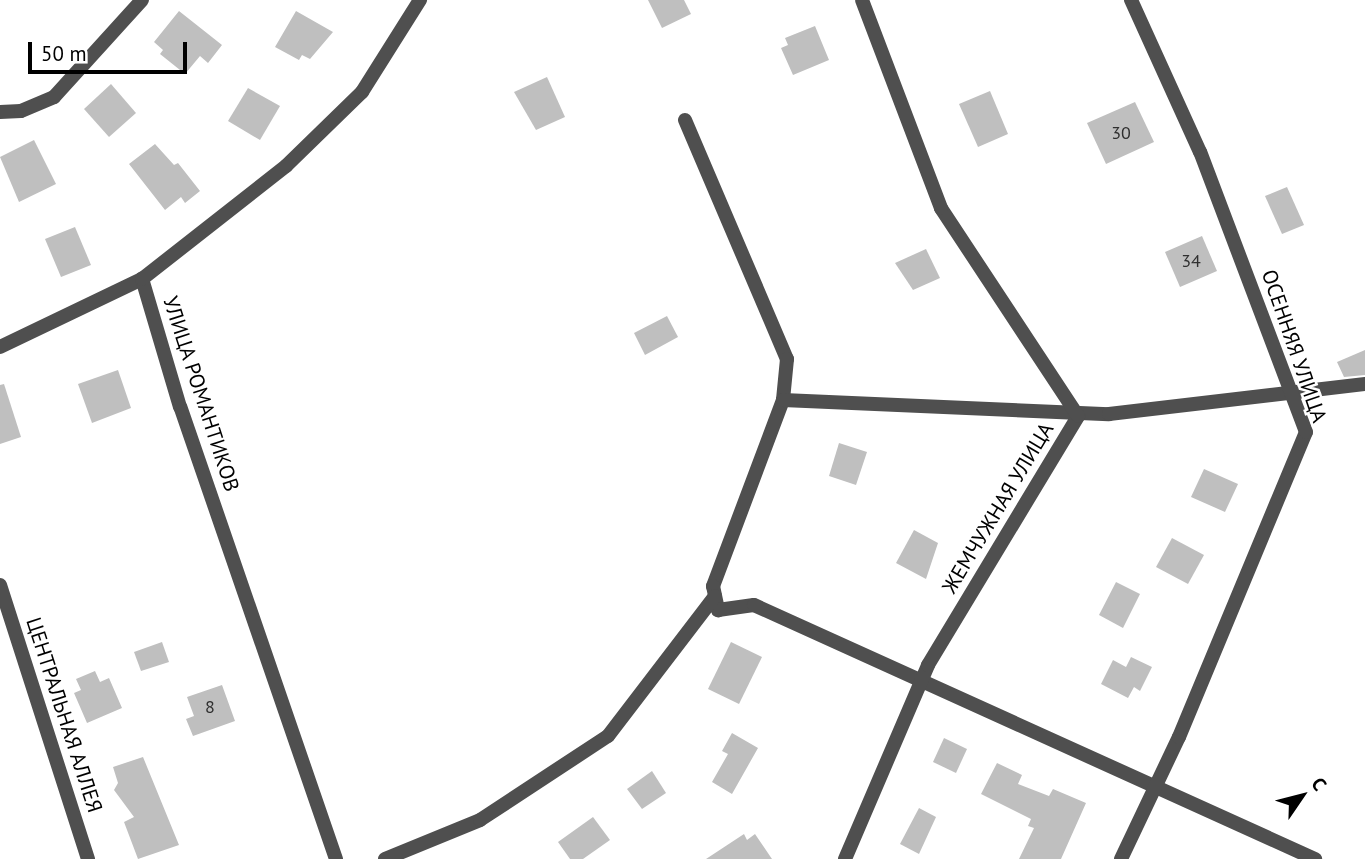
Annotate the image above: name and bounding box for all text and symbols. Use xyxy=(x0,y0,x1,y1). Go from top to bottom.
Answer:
scale bar xyxy=(32,28,191,72)
text: 50 m xyxy=(41,40,87,67)
house number: 30 xyxy=(1111,122,1131,144)
house number: 34 xyxy=(1181,250,1201,272)
street label: ОСЕННЯЯ УЛИЦА xyxy=(1256,266,1332,426)
street label: УЛИЦА РОМАНТИКОВ xyxy=(157,293,245,495)
street label: ЖЕМЧУЖНАЯ УЛИЦА xyxy=(937,418,1059,598)
street label: ЦЕНТРАЛЬНАЯ АЛЛЕЯ xyxy=(20,614,108,816)
house number: 8 xyxy=(205,696,215,718)
north arrow xyxy=(1267,761,1337,831)
text: С xyxy=(1306,773,1332,795)

